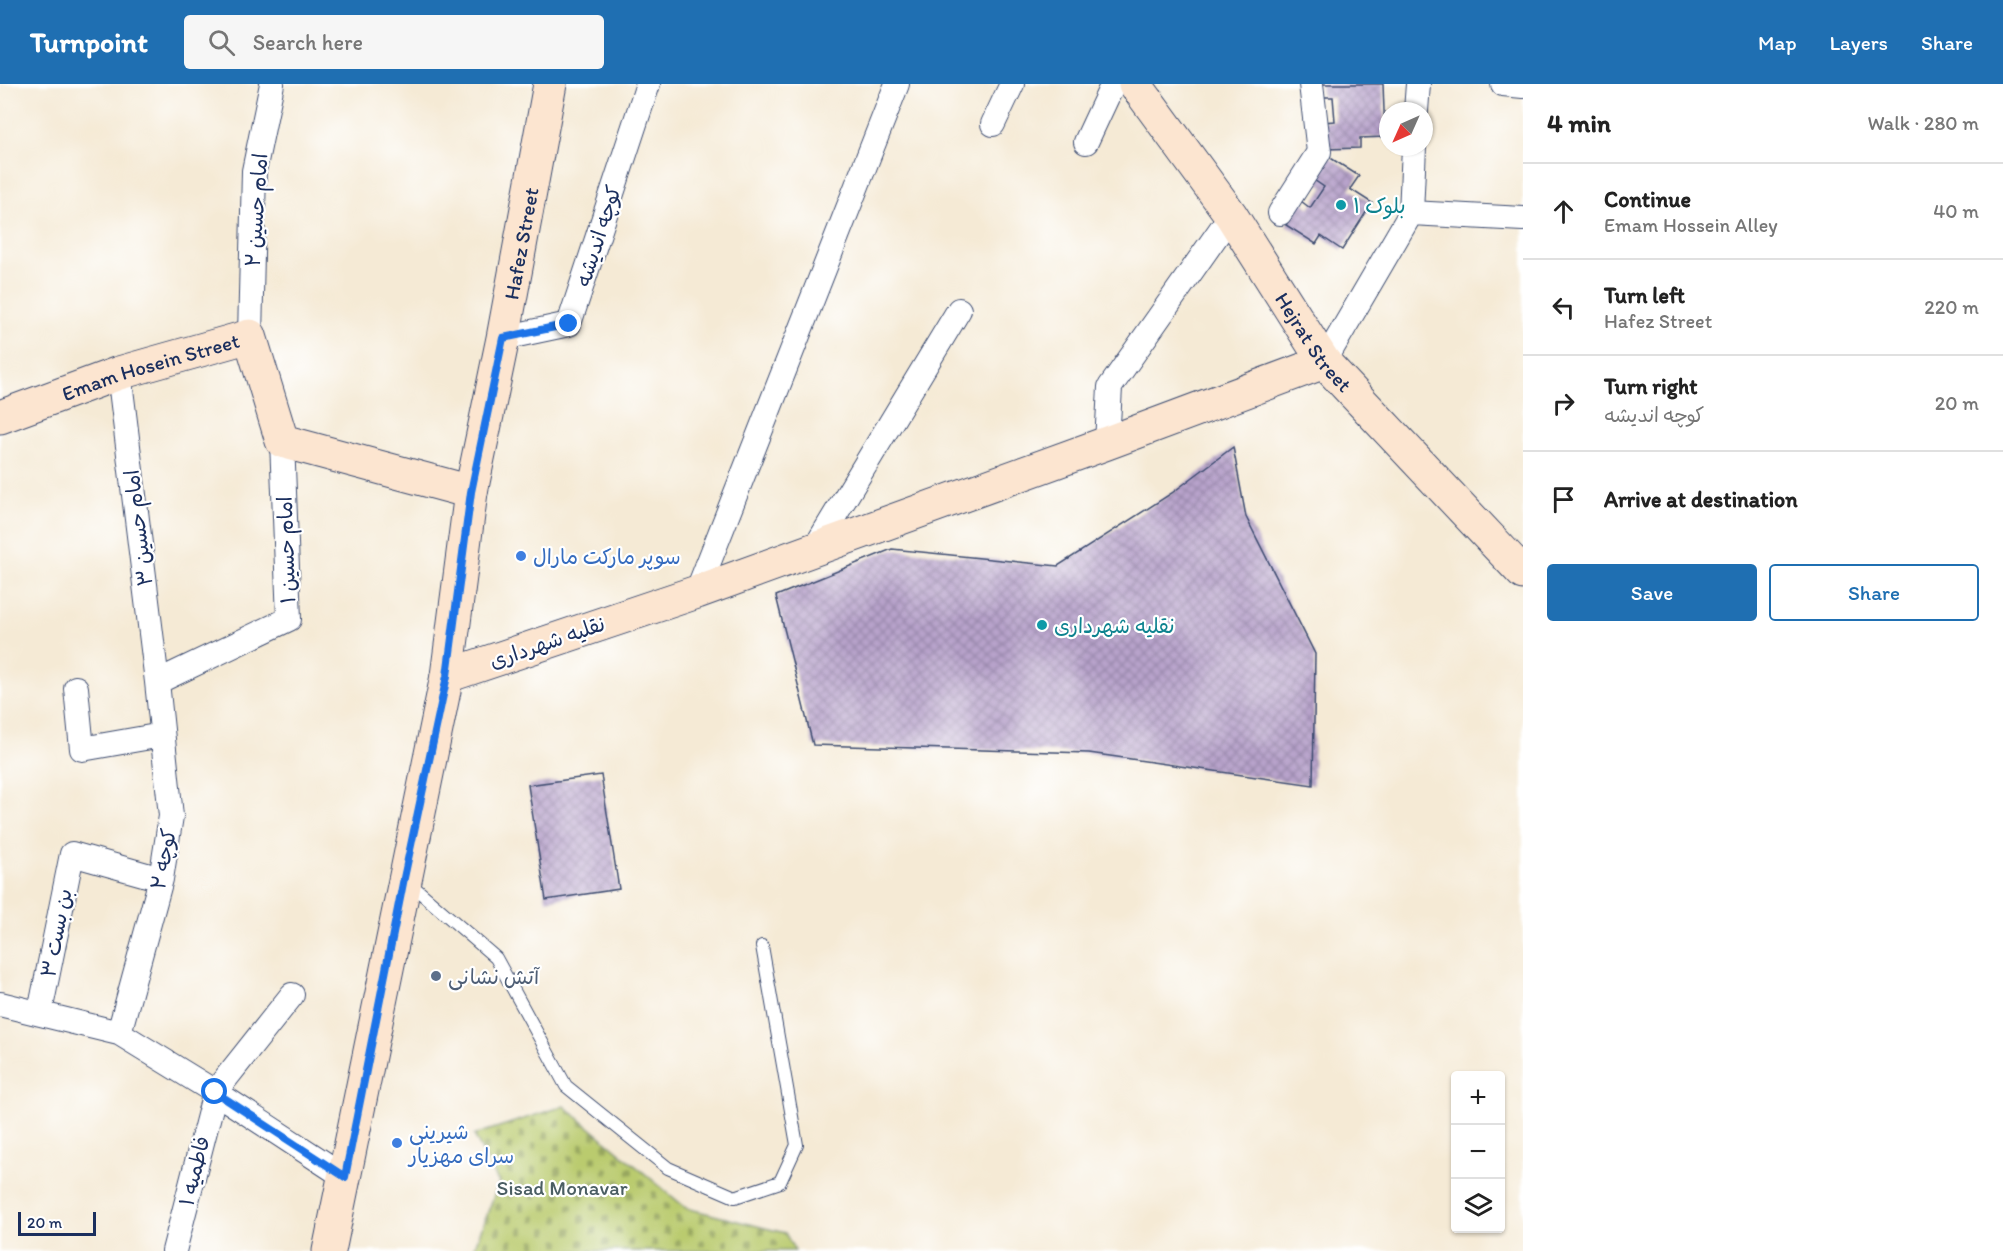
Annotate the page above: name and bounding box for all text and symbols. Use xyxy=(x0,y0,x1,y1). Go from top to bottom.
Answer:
search box xyxy=(184,15,604,69)
text: Turnpoint xyxy=(30,25,148,59)
icon: search xyxy=(205,26,238,59)
text: Search here xyxy=(253,29,363,56)
text: Map xyxy=(1758,30,1797,55)
text: Layers xyxy=(1830,30,1888,55)
text: Share xyxy=(1921,30,1973,55)
north arrow xyxy=(1379,102,1433,156)
text: 4 min xyxy=(1547,107,1611,139)
text: Walk · 280 m xyxy=(1867,111,1979,135)
street label: امام حسین ۲ xyxy=(240,152,276,268)
street label: کوچه اندیشه xyxy=(570,182,627,290)
street label: Hafez Street xyxy=(498,185,543,302)
text: Continue xyxy=(1604,186,1691,213)
place label: بلوک ۱ xyxy=(1353,193,1406,220)
icon: ahead xyxy=(1547,195,1580,228)
marker: بلوک ۱ xyxy=(1334,198,1348,212)
text: 40 m xyxy=(1933,199,1979,223)
text: Emam Hossein Alley xyxy=(1604,213,1778,237)
text: Turn left xyxy=(1604,282,1685,309)
street label: Hejrat Street xyxy=(1270,287,1358,397)
icon: left xyxy=(1547,291,1580,324)
text: 220 m xyxy=(1924,295,1979,319)
text: Hafez Street xyxy=(1604,309,1712,333)
route end xyxy=(555,310,581,336)
street label: Emam Hosein Street xyxy=(58,327,242,406)
text: Turn right xyxy=(1604,373,1698,400)
icon: right xyxy=(1547,387,1580,420)
text: 20 m xyxy=(1935,391,1979,415)
text: کوچه اندیشه xyxy=(1604,403,1704,427)
street label: امام حسین ۳ xyxy=(118,468,162,588)
icon: arrive xyxy=(1547,483,1580,516)
text: Arrive at destination xyxy=(1604,486,1798,513)
street label: امام حسین ۱ xyxy=(272,496,304,604)
place label: سوپر مارکت مارال xyxy=(533,544,681,570)
marker: سوپر مارکت مارال xyxy=(514,549,528,563)
button: Save xyxy=(1547,564,1757,621)
button: Share xyxy=(1769,564,1979,621)
street label: نقلیه شهرداری xyxy=(486,611,608,673)
place label: نقلیه شهرداری xyxy=(1054,613,1175,638)
marker: نقلیه شهرداری xyxy=(1035,618,1049,632)
street label: کوچه ۲ xyxy=(145,826,182,892)
street label: بن بست ۳ xyxy=(35,886,78,980)
place label: آتش نشانی xyxy=(448,964,540,991)
marker: آتش نشانی xyxy=(429,969,443,983)
map controls xyxy=(1451,1071,1505,1233)
button: + xyxy=(1451,1071,1505,1125)
route start xyxy=(201,1078,227,1104)
place label: شیرینی سرای مهزیار xyxy=(407,1119,514,1168)
button: − xyxy=(1451,1125,1505,1179)
street label: فاطمیه ۱ xyxy=(173,1134,215,1208)
marker: شیرینی سرای مهزیار xyxy=(390,1136,404,1150)
park label: Sisad Monavar xyxy=(496,1175,628,1200)
button: layers xyxy=(1451,1179,1505,1233)
scale bar xyxy=(18,1209,96,1236)
text: 20 m xyxy=(27,1213,62,1232)

